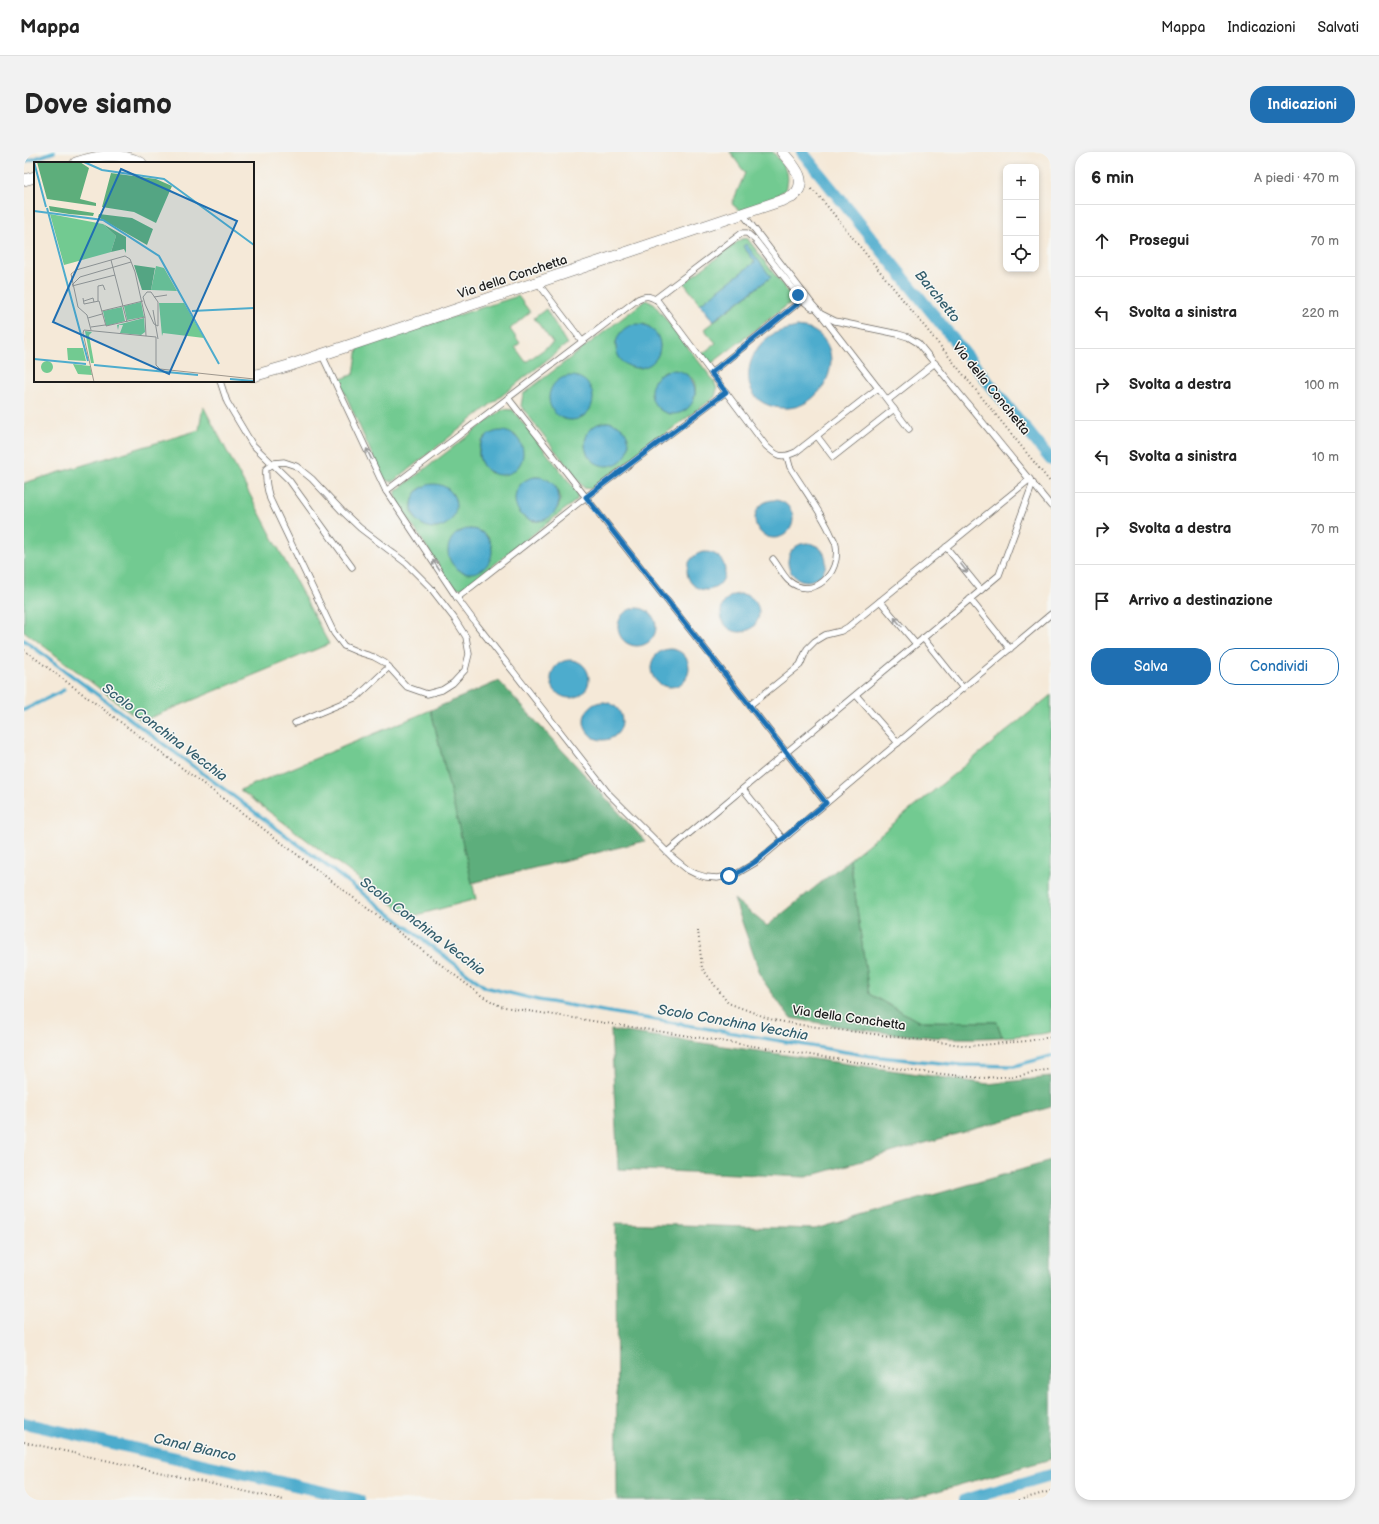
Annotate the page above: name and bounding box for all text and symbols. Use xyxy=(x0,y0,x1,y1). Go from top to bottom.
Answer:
text: Mappa xyxy=(20,16,80,39)
text: Mappa xyxy=(1161,19,1205,36)
text: Indicazioni xyxy=(1227,19,1295,36)
text: Salvati xyxy=(1317,19,1359,36)
button: Indicazioni xyxy=(1250,86,1355,123)
text: Dove siamo xyxy=(24,88,172,121)
inset map xyxy=(34,162,254,382)
map controls xyxy=(1003,164,1039,272)
button: + xyxy=(1003,164,1039,200)
text: 6 min xyxy=(1091,168,1134,188)
text: A piedi · 470 m xyxy=(1254,170,1339,186)
button: − xyxy=(1003,200,1039,236)
icon: ahead xyxy=(1091,230,1113,252)
text: Prosegui xyxy=(1129,231,1189,250)
text: 70 m xyxy=(1311,233,1339,249)
button: locate xyxy=(1003,236,1039,272)
street label: Via della Conchetta xyxy=(455,252,569,302)
water label: Barchetto xyxy=(911,267,964,326)
route end xyxy=(789,286,807,304)
icon: left xyxy=(1091,302,1113,324)
text: Svolta a sinistra xyxy=(1129,303,1237,322)
text: 220 m xyxy=(1302,305,1339,321)
street label: Via della Conchetta xyxy=(949,339,1033,438)
icon: right xyxy=(1091,374,1113,396)
text: Svolta a destra xyxy=(1129,375,1231,394)
text: 100 m xyxy=(1304,377,1339,393)
icon: left xyxy=(1091,446,1113,468)
text: Svolta a sinistra xyxy=(1129,447,1237,466)
one-way arrow xyxy=(365,448,372,460)
text: 10 m xyxy=(1312,449,1339,465)
icon: right xyxy=(1091,518,1113,540)
text: Svolta a destra xyxy=(1129,519,1231,538)
text: 70 m xyxy=(1311,521,1339,537)
one-way arrow xyxy=(431,559,439,571)
one-way arrow xyxy=(959,563,968,574)
icon: arrive xyxy=(1091,590,1113,612)
text: Arrivo a destinazione xyxy=(1129,591,1273,610)
one-way arrow xyxy=(894,617,903,628)
button: Salva xyxy=(1091,648,1211,685)
button: Condividi xyxy=(1219,648,1339,685)
water label: Scolo Conchina Vecchia xyxy=(99,680,231,785)
route start xyxy=(720,867,738,885)
water label: Scolo Conchina Vecchia xyxy=(357,874,489,979)
water label: Scolo Conchina Vecchia xyxy=(656,1001,810,1044)
street label: Via della Conchetta xyxy=(791,1002,907,1034)
water label: Canal Bianco xyxy=(152,1430,238,1465)

